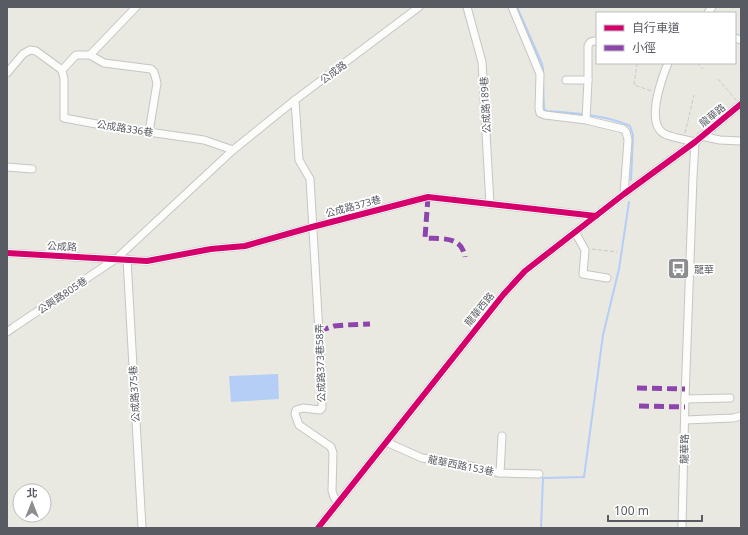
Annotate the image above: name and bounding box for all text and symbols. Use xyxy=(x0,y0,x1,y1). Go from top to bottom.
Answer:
legend xyxy=(596,12,736,64)
text: 自行車道 xyxy=(632,19,680,36)
text: 小徑 xyxy=(632,39,656,56)
street label: 公成路 xyxy=(317,57,349,87)
street label: 公成路189巷 xyxy=(477,76,493,134)
street label: 龍華路 xyxy=(696,100,728,130)
street label: 公成路336巷 xyxy=(96,117,154,139)
street label: 公成路373巷 xyxy=(324,192,382,220)
street label: 公成路 xyxy=(47,238,77,254)
bus stop icon: 龍華 xyxy=(666,256,692,282)
place label: 龍華 xyxy=(694,262,714,276)
street label: 公興路805巷 xyxy=(34,273,90,317)
street label: 龍華西路 xyxy=(461,289,497,329)
street label: 公成路373巷58弄 xyxy=(312,323,328,403)
street label: 公成路375巷 xyxy=(126,365,142,423)
street label: 龍華路 xyxy=(677,434,691,464)
street label: 龍華西路153巷 xyxy=(427,452,495,478)
north arrow xyxy=(12,483,52,523)
text: 北 xyxy=(27,485,38,500)
scale bar xyxy=(608,497,702,523)
text: 100 m xyxy=(614,502,649,519)

